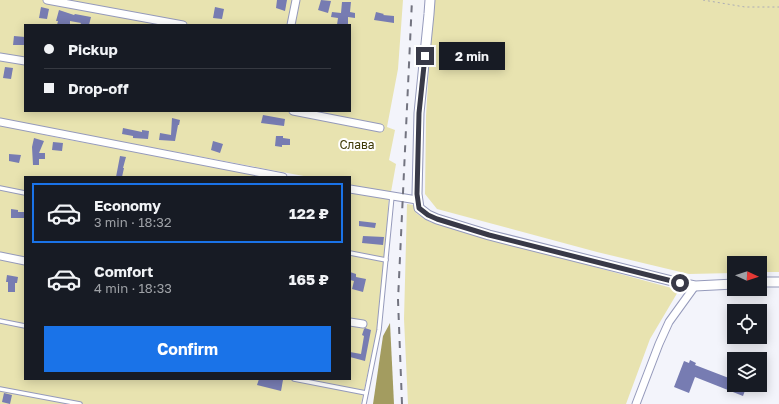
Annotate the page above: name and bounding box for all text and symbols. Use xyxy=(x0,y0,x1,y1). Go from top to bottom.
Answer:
text: Pickup xyxy=(68,40,118,58)
callout: 2 min xyxy=(439,42,505,70)
route end xyxy=(416,47,434,65)
text: 2 min xyxy=(455,48,489,64)
text: Drop-off xyxy=(68,79,128,97)
park label: Слава xyxy=(339,137,375,152)
icon: car xyxy=(46,195,82,231)
text: Economy xyxy=(94,196,161,214)
text: 122 ₽ xyxy=(289,204,329,222)
text: 3 min · 18:32 xyxy=(94,214,172,230)
north arrow xyxy=(727,256,767,296)
map controls xyxy=(727,256,767,392)
icon: car xyxy=(46,261,82,297)
text: Comfort xyxy=(94,262,153,280)
text: 165 ₽ xyxy=(289,270,329,288)
route start xyxy=(671,274,689,292)
text: 4 min · 18:33 xyxy=(94,280,172,296)
button: locate xyxy=(727,304,767,344)
button: Confirm xyxy=(44,326,331,372)
button: layers xyxy=(727,352,767,392)

